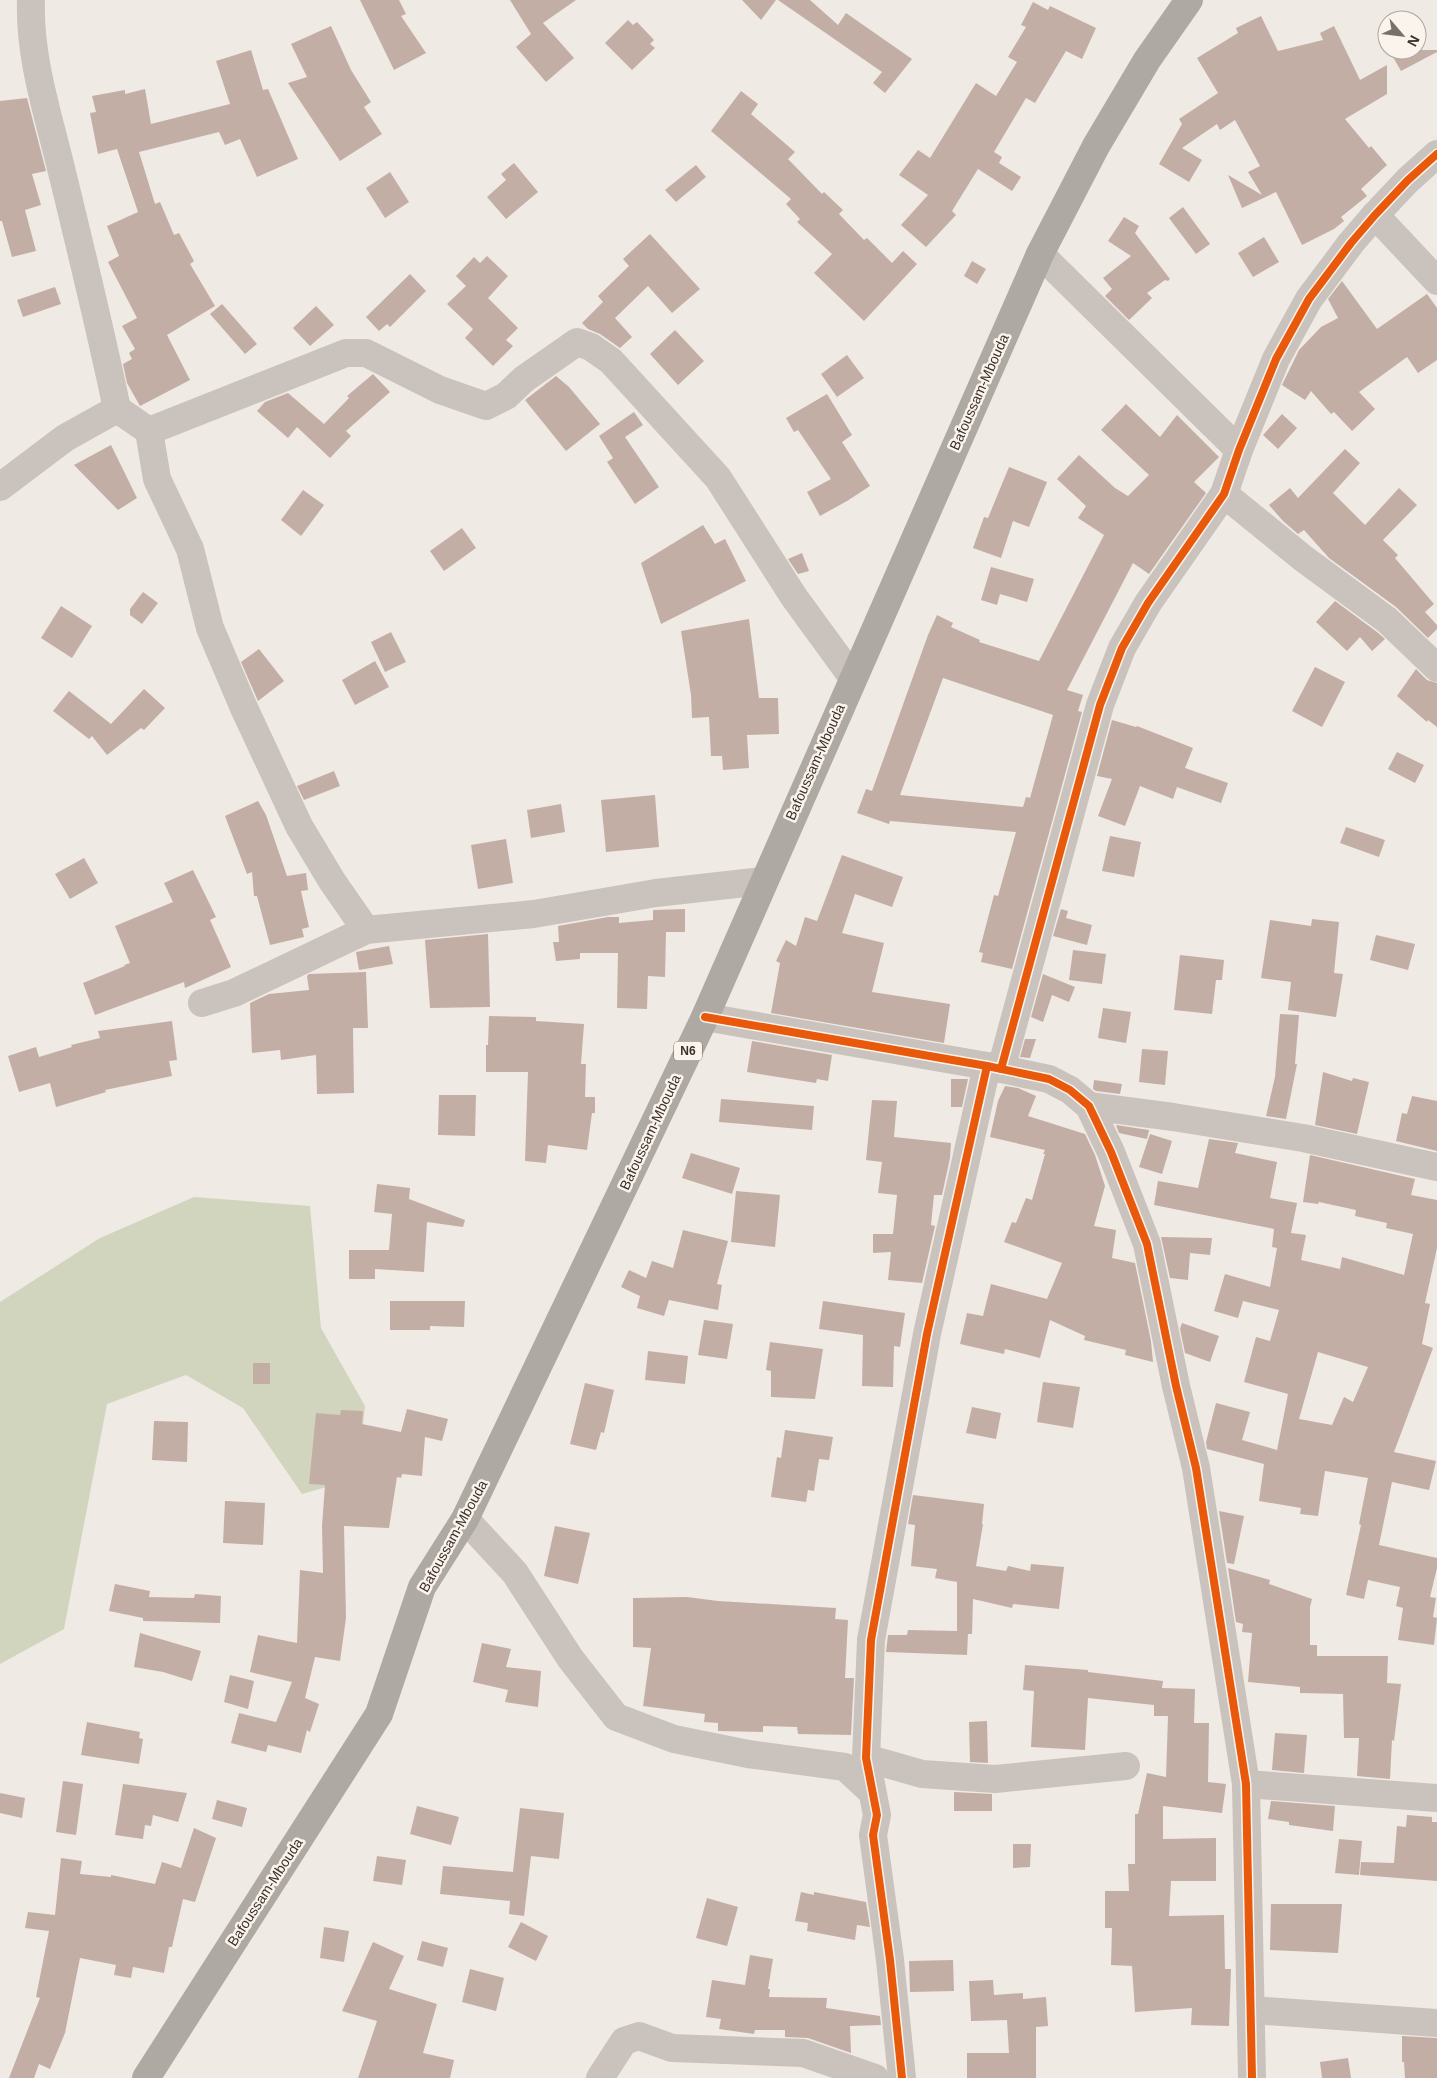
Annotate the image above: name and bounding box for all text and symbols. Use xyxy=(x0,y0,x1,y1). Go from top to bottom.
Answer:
north arrow xyxy=(1377,10,1427,60)
text: N xyxy=(1404,33,1423,49)
street label: Bafoussam-Mbouda xyxy=(946,331,1012,452)
street label: Bafoussam-Mbouda xyxy=(782,701,848,822)
road number: N6 xyxy=(674,1042,702,1060)
street label: Bafoussam-Mbouda xyxy=(616,1072,684,1192)
street label: Bafoussam-Mbouda xyxy=(416,1477,490,1595)
street label: Bafoussam-Mbouda xyxy=(224,1835,306,1949)

